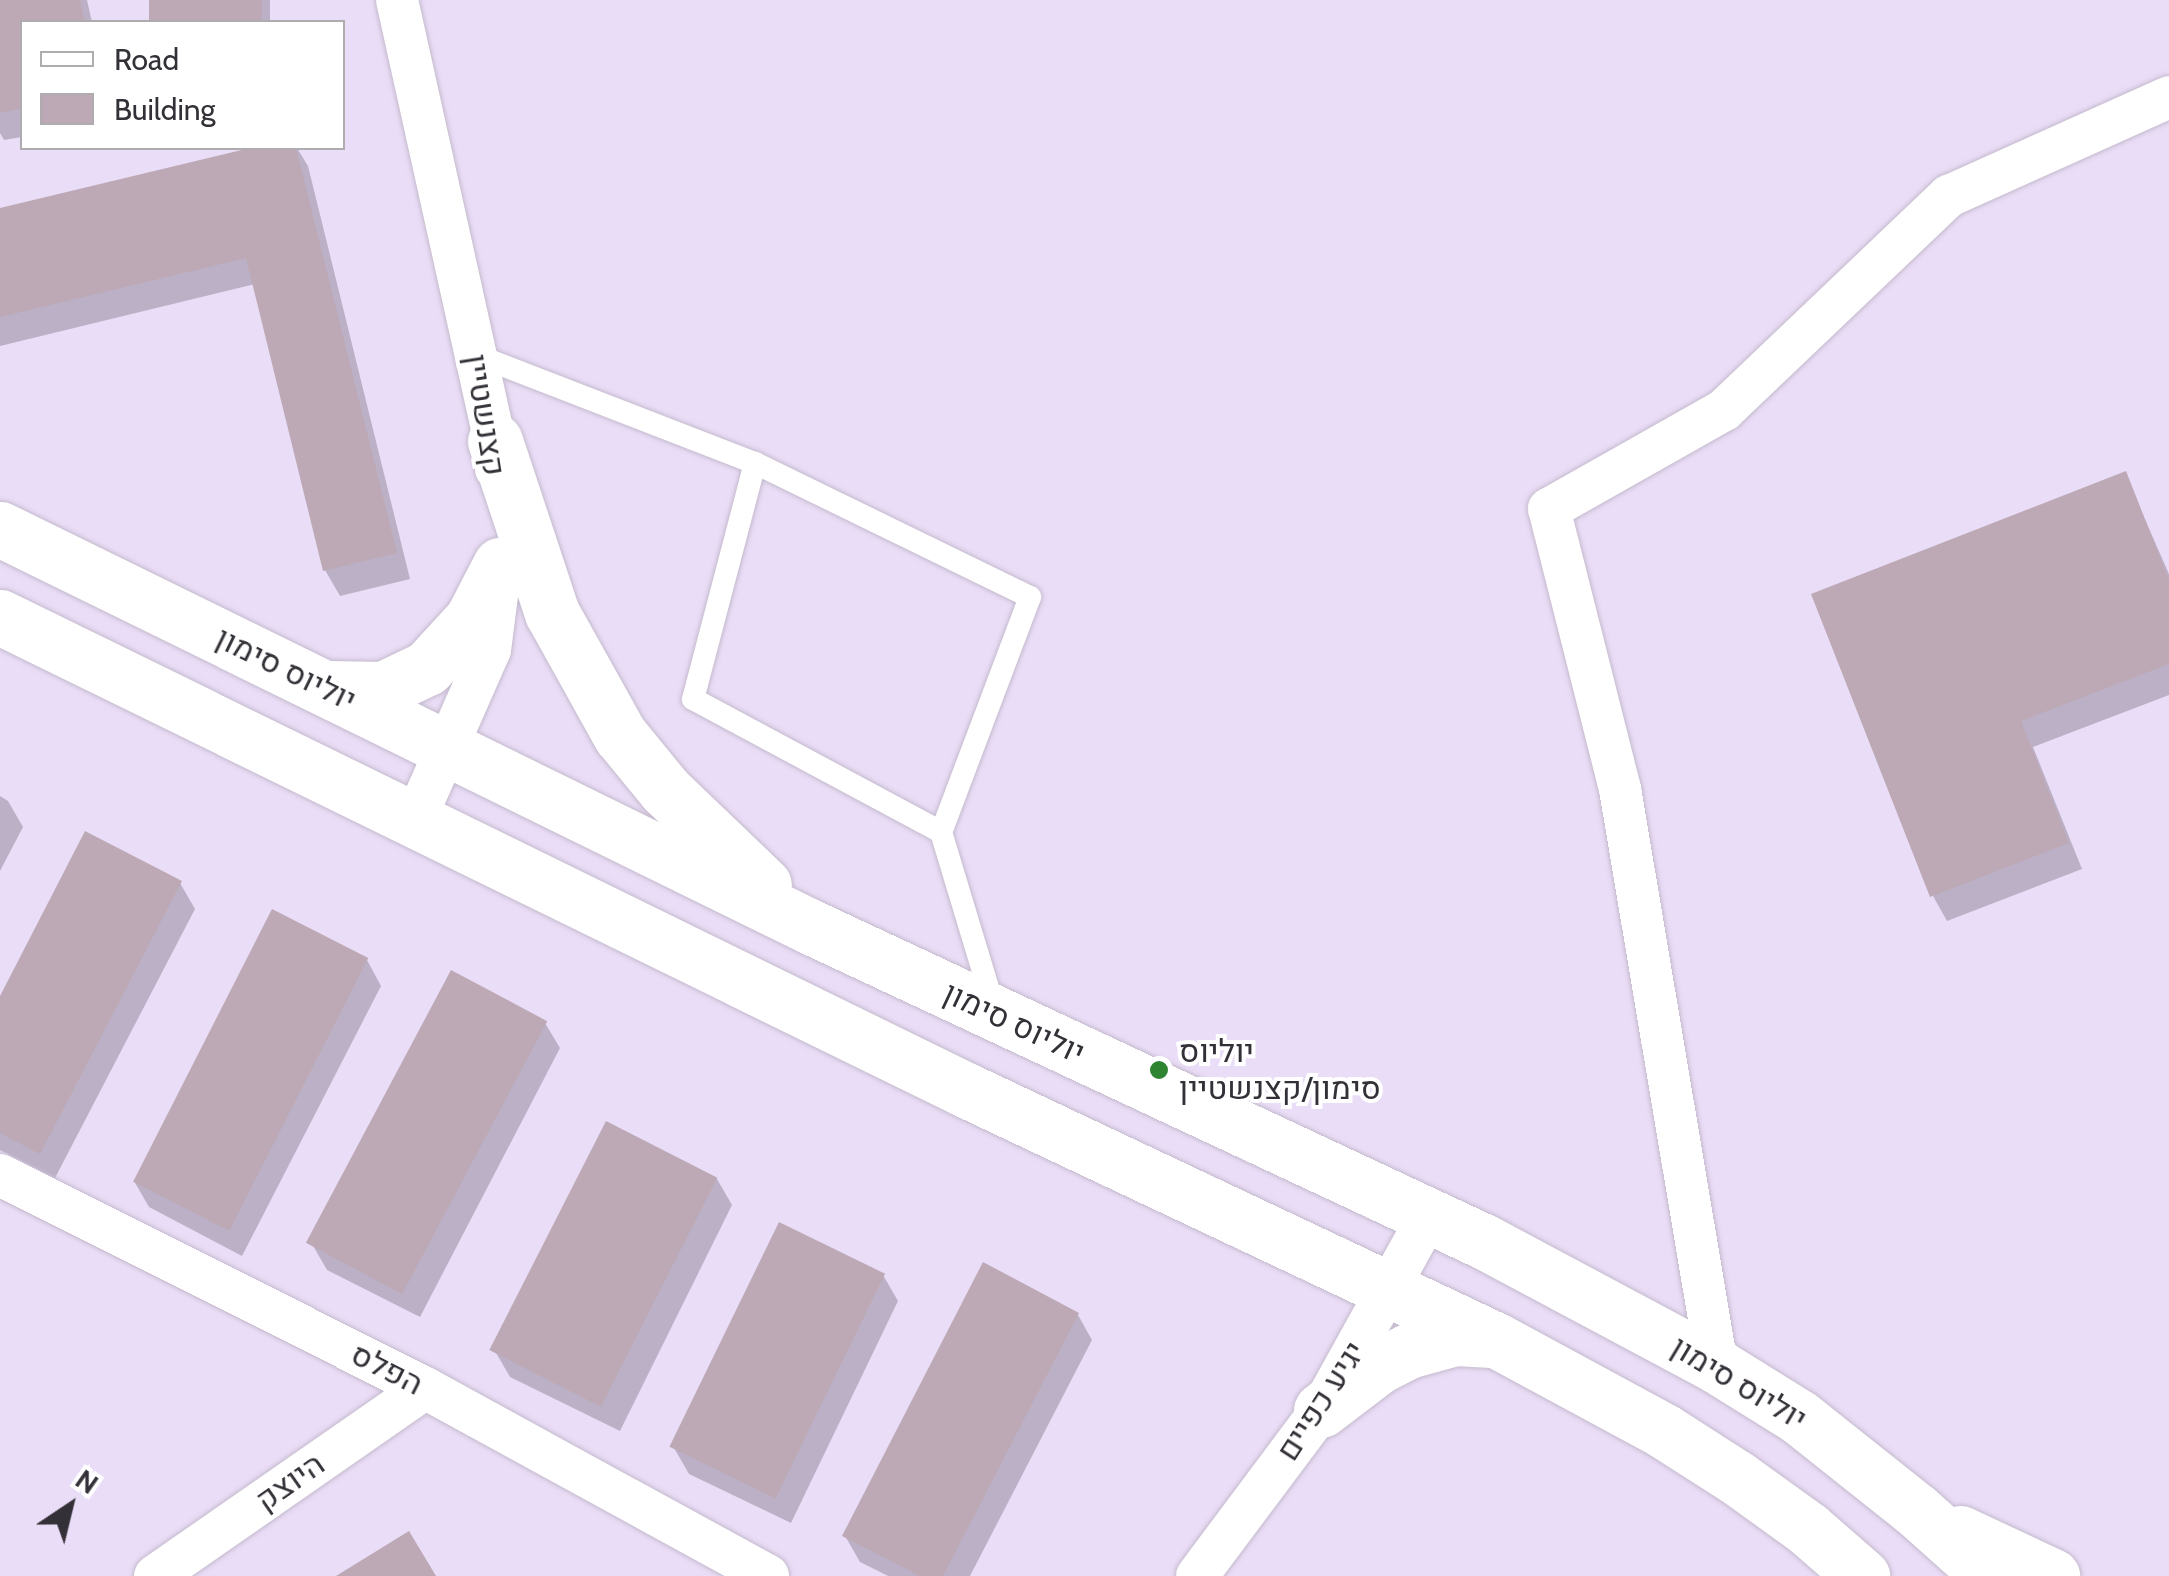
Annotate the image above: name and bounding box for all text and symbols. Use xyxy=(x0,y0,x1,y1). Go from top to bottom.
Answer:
legend xyxy=(20,20,345,150)
text: Road xyxy=(114,41,179,78)
text: Building xyxy=(114,91,216,128)
street label: קצנשטיין xyxy=(456,351,514,479)
street label: יוליוס סימון xyxy=(210,619,362,719)
street label: יוליוס סימון xyxy=(937,974,1091,1072)
place label: יוליוס סימון/קצנשטיין xyxy=(1179,1033,1381,1108)
marker: יוליוס סימון/קצנשטיין xyxy=(1148,1059,1170,1081)
street label: יוליוס סימון xyxy=(1664,1328,1814,1438)
street label: יגיע כפיים xyxy=(1268,1334,1374,1468)
street label: הפלס xyxy=(345,1335,429,1403)
street label: היוצק xyxy=(248,1445,332,1519)
north arrow xyxy=(20,1456,120,1556)
text: N xyxy=(69,1462,105,1501)

